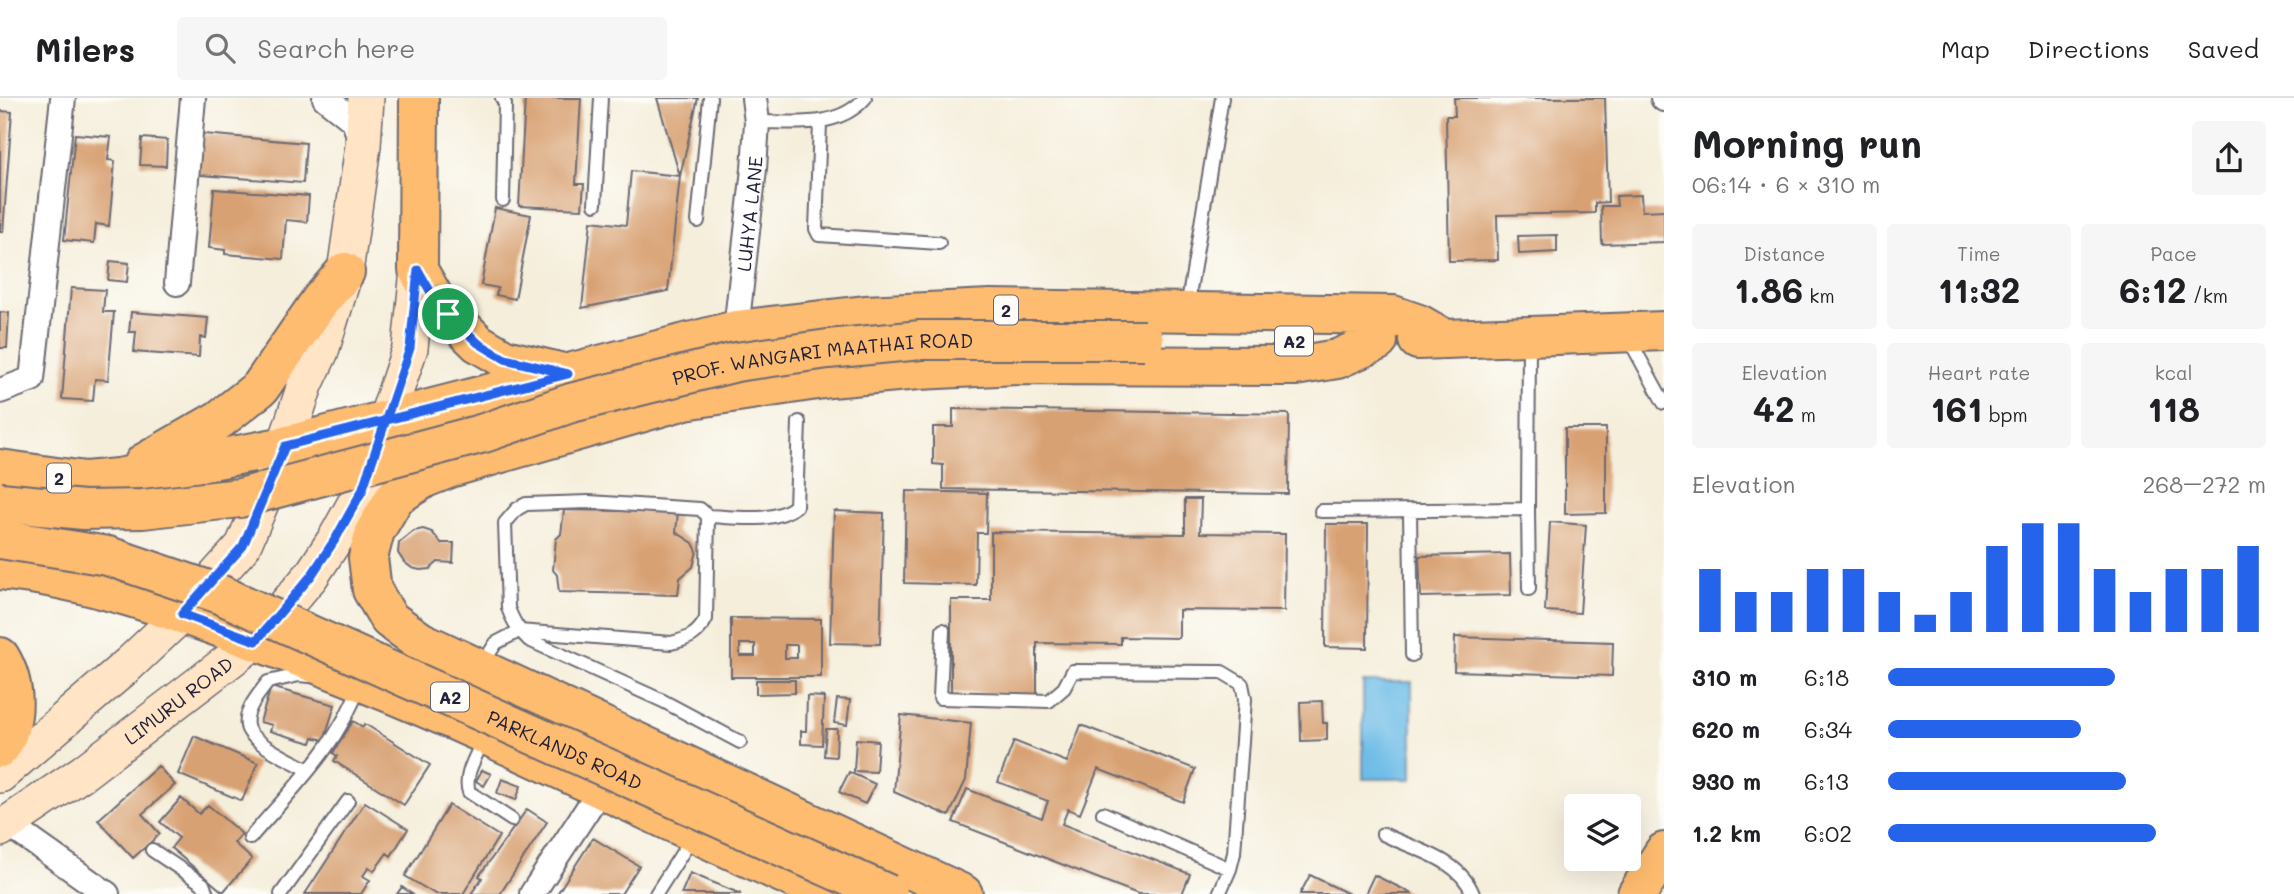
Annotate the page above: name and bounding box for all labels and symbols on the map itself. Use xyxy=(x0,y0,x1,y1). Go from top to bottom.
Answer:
street label: LUHYA LANE xyxy=(730,155,767,273)
pin xyxy=(418,284,478,344)
road number: 2 xyxy=(994,295,1018,324)
road number: A2 xyxy=(1275,327,1313,356)
street label: PROF. WANGARI MAATHAI ROAD xyxy=(669,328,973,390)
road number: 2 xyxy=(47,464,71,492)
street label: LIMURU ROAD xyxy=(119,650,238,750)
road number: A2 xyxy=(431,682,469,712)
street label: PARKLANDS ROAD xyxy=(484,703,647,795)

